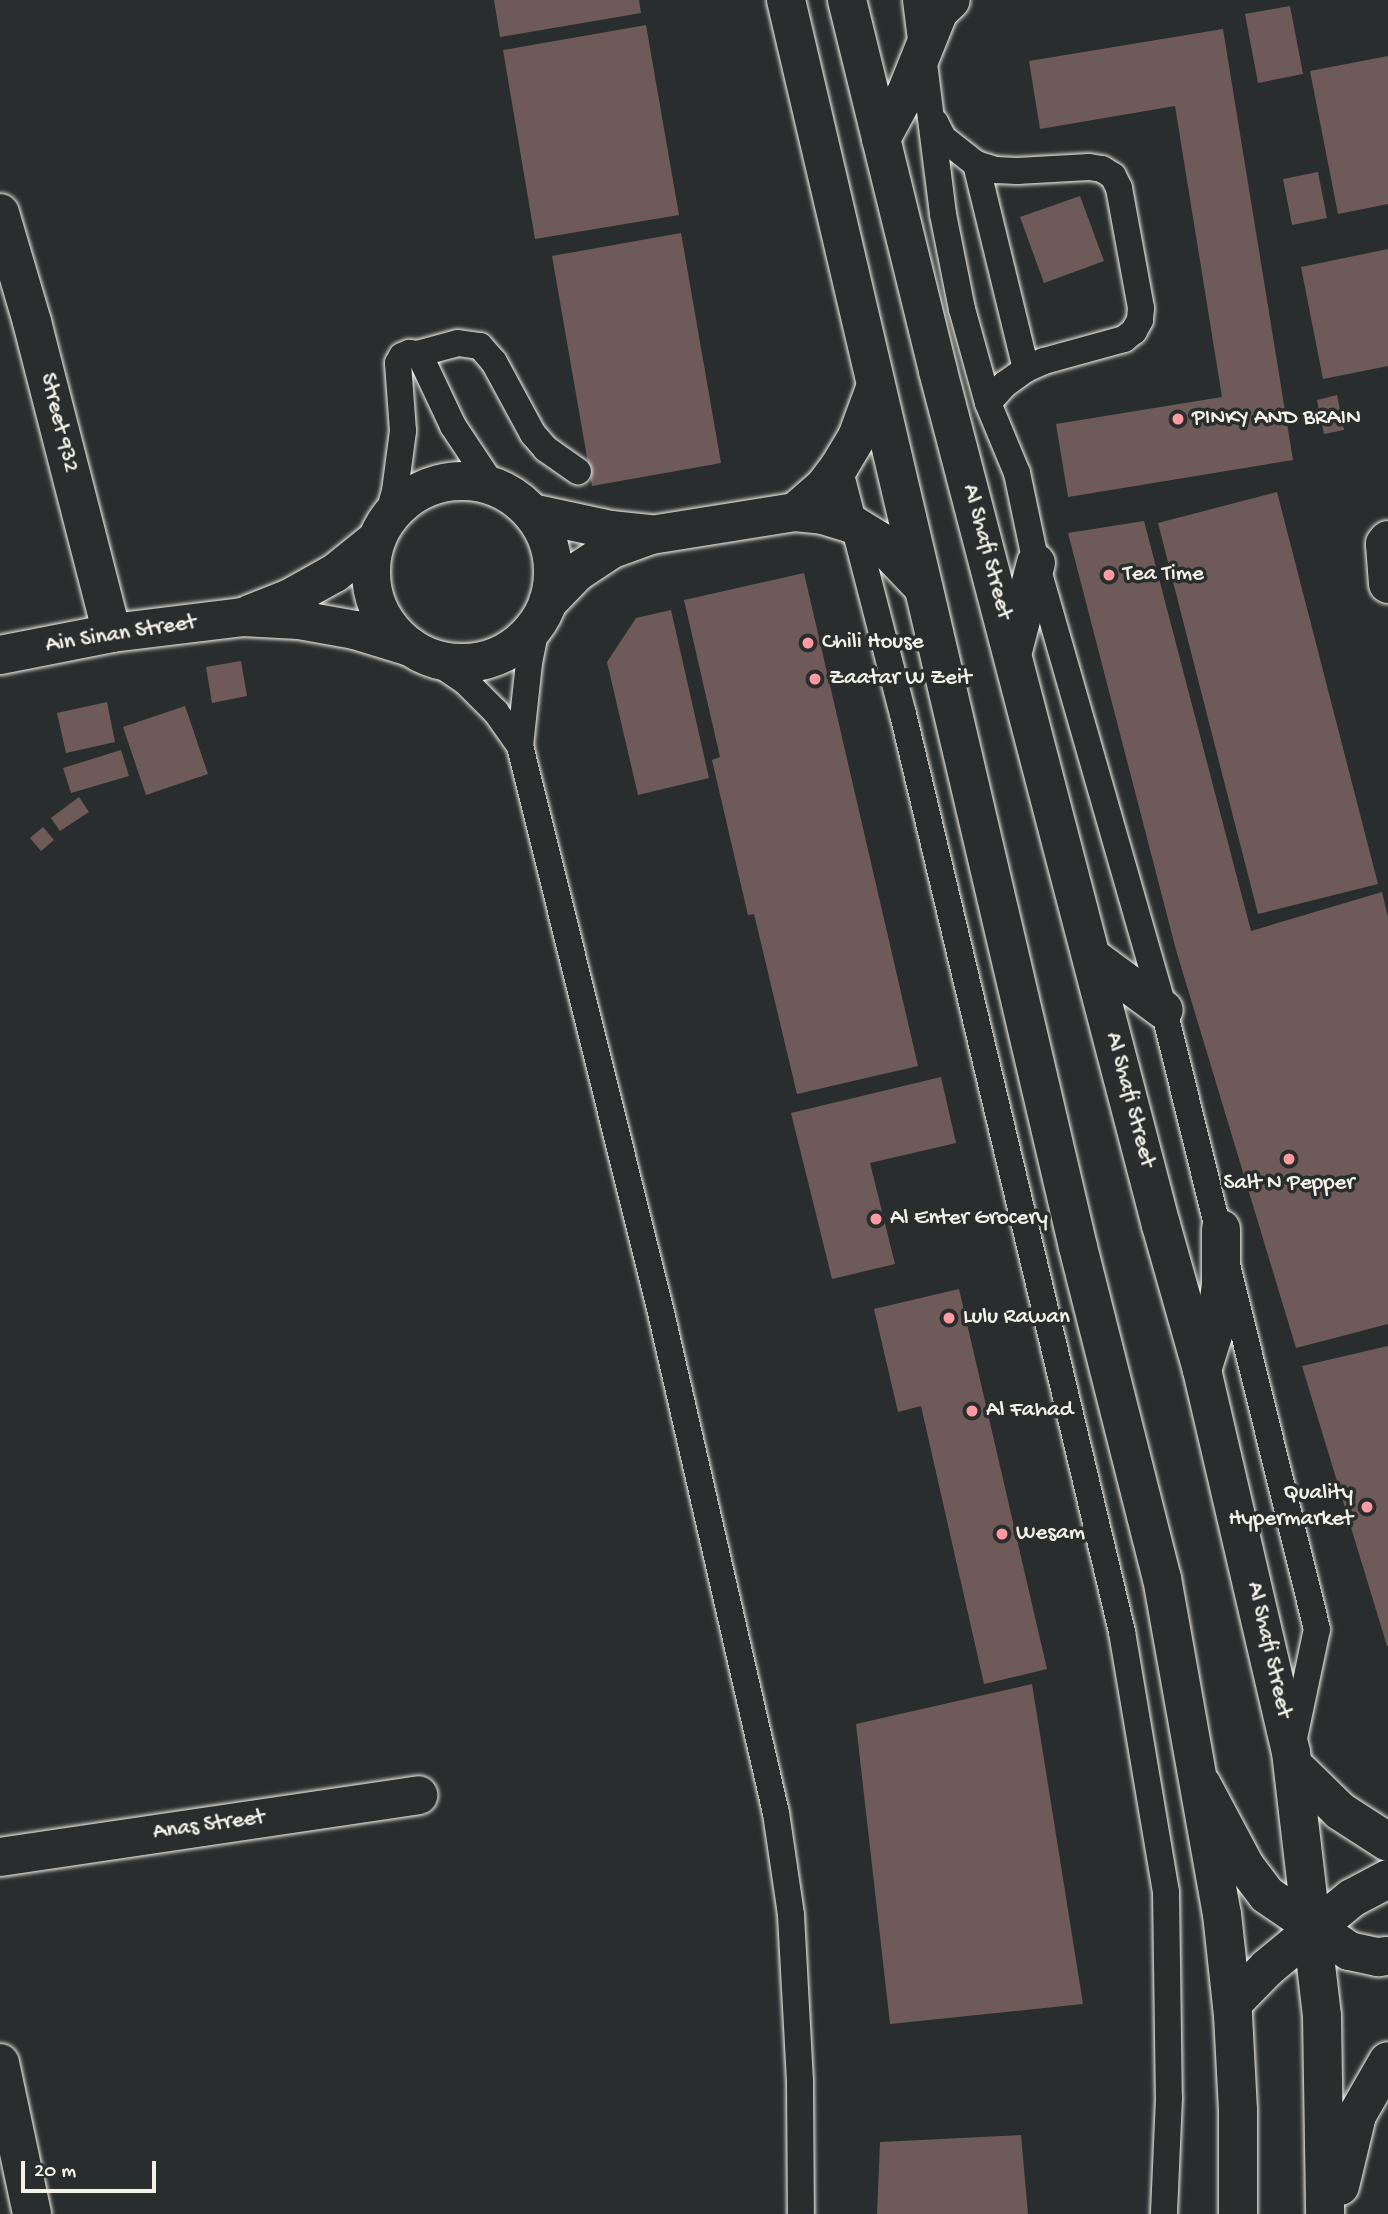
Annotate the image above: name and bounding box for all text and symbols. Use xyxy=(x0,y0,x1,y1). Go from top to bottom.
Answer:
street label: Street 932 xyxy=(32,370,84,476)
place label: PINKY AND BRAIN xyxy=(1192,405,1361,433)
marker: PINKY AND BRAIN xyxy=(1170,411,1186,427)
street label: Al Shafi Street xyxy=(955,481,1017,623)
place label: Tea Time xyxy=(1123,561,1204,589)
marker: Tea Time xyxy=(1101,567,1117,583)
street label: Ain Sinan Street xyxy=(44,609,198,661)
place label: Chili House xyxy=(822,629,924,657)
marker: Chili House xyxy=(800,635,816,651)
place label: Zaatar W Zeit xyxy=(829,665,971,693)
marker: Zaatar W Zeit xyxy=(807,671,823,687)
street label: Al Shafi Street xyxy=(1098,1029,1160,1171)
marker: Salt N Pepper xyxy=(1281,1151,1297,1167)
place label: Salt N Pepper xyxy=(1223,1170,1355,1198)
place label: Al Enter Grocery xyxy=(890,1205,1048,1233)
marker: Al Enter Grocery xyxy=(868,1211,884,1227)
place label: Lulu Rawan xyxy=(963,1304,1070,1332)
marker: Lulu Rawan xyxy=(941,1310,957,1326)
place label: Al Fahad xyxy=(986,1397,1073,1425)
marker: Al Fahad xyxy=(964,1403,980,1419)
place label: Quality Hypermarket xyxy=(1228,1480,1353,1534)
marker: Quality Hypermarket xyxy=(1359,1499,1375,1515)
place label: Wesam xyxy=(1016,1520,1085,1548)
marker: Wesam xyxy=(994,1526,1010,1542)
street label: Al Shafi Street xyxy=(1239,1579,1297,1721)
street label: Anas Street xyxy=(151,1805,267,1847)
scale bar xyxy=(24,2148,159,2192)
text: 20 m xyxy=(34,2160,76,2185)

